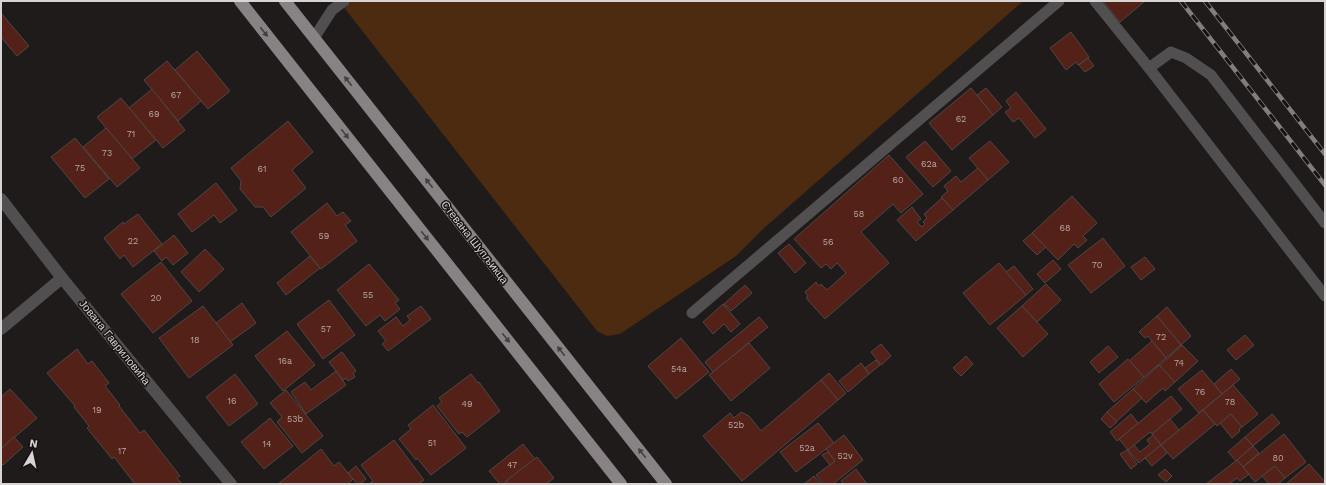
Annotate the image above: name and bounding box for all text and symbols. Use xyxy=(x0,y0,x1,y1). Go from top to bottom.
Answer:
one-way arrow xyxy=(260,26,269,37)
one-way arrow xyxy=(344,76,352,87)
house number: 67 xyxy=(171,90,181,100)
house number: 69 xyxy=(148,109,160,119)
house number: 62 xyxy=(956,114,966,124)
one-way arrow xyxy=(340,128,349,139)
house number: 71 xyxy=(127,129,135,139)
house number: 73 xyxy=(102,148,112,158)
house number: 62a xyxy=(921,159,937,169)
house number: 75 xyxy=(75,163,85,173)
house number: 61 xyxy=(258,164,266,174)
house number: 60 xyxy=(892,175,904,185)
one-way arrow xyxy=(424,178,433,189)
street label: Стевана Шупљикца xyxy=(438,198,512,287)
house number: 58 xyxy=(854,209,864,219)
house number: 68 xyxy=(1059,223,1071,233)
one-way arrow xyxy=(421,230,430,241)
house number: 59 xyxy=(319,231,329,241)
house number: 22 xyxy=(128,236,138,246)
house number: 56 xyxy=(823,237,833,247)
house number: 70 xyxy=(1092,260,1103,270)
house number: 55 xyxy=(363,290,373,300)
house number: 20 xyxy=(151,293,162,303)
street label: Јована Гавриловића xyxy=(76,297,154,388)
house number: 57 xyxy=(321,324,331,334)
house number: 72 xyxy=(1156,332,1166,342)
one-way arrow xyxy=(501,333,510,344)
house number: 18 xyxy=(190,335,200,345)
one-way arrow xyxy=(557,346,565,357)
house number: 16a xyxy=(278,356,292,366)
house number: 74 xyxy=(1174,358,1184,368)
house number: 54a xyxy=(671,364,687,374)
house number: 76 xyxy=(1195,387,1205,397)
house number: 16 xyxy=(228,396,236,406)
house number: 78 xyxy=(1225,397,1235,407)
house number: 49 xyxy=(461,399,473,409)
house number: 19 xyxy=(92,405,102,415)
house number: 53b xyxy=(287,414,303,424)
house number: 52b xyxy=(728,420,744,430)
north arrow xyxy=(12,433,52,473)
text: N xyxy=(28,437,39,451)
house number: 51 xyxy=(428,438,436,448)
house number: 14 xyxy=(262,439,272,449)
house number: 52a xyxy=(799,443,815,453)
house number: 17 xyxy=(118,446,126,456)
one-way arrow xyxy=(637,448,646,459)
house number: 52v xyxy=(837,451,853,461)
house number: 80 xyxy=(1272,453,1284,463)
house number: 47 xyxy=(507,460,517,470)

